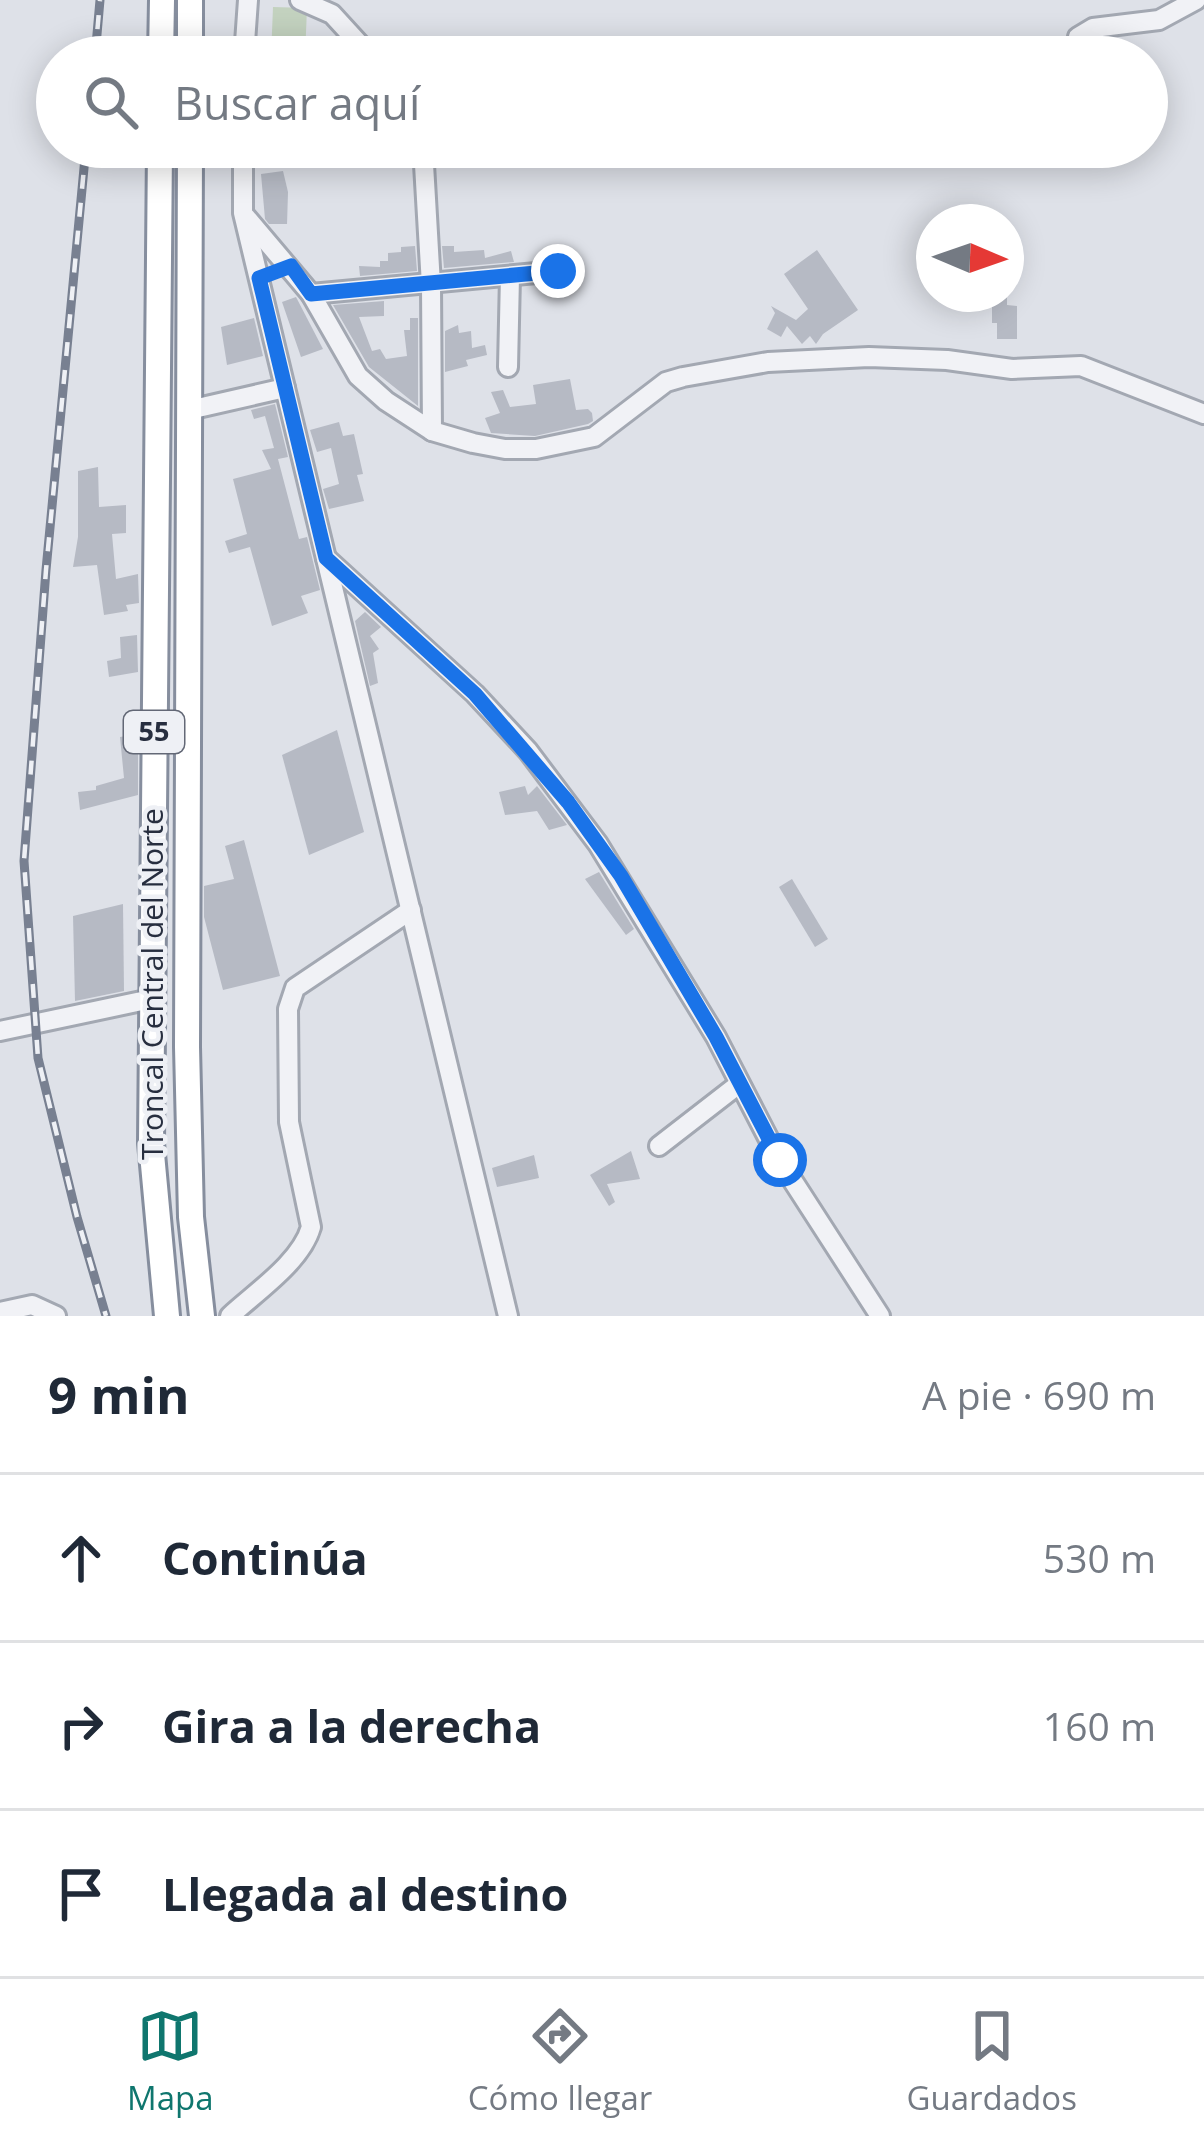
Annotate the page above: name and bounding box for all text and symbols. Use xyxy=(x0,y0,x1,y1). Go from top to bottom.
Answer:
search box xyxy=(36,36,1168,168)
icon: search xyxy=(78,69,144,135)
text: Buscar aquí xyxy=(174,72,420,133)
north arrow xyxy=(916,204,1024,312)
route end xyxy=(531,244,585,298)
road number: 55 xyxy=(124,711,184,753)
street label: Troncal Central del Norte xyxy=(131,808,172,1160)
route start xyxy=(753,1133,807,1187)
text: 9 min xyxy=(48,1359,190,1429)
text: A pie · 690 m xyxy=(922,1368,1156,1421)
icon: ahead xyxy=(48,1525,114,1591)
text: Continúa xyxy=(162,1527,368,1588)
text: 530 m xyxy=(1043,1531,1156,1584)
icon: right xyxy=(48,1693,114,1759)
text: Gira a la derecha xyxy=(162,1695,541,1756)
text: 160 m xyxy=(1043,1699,1156,1752)
icon: arrive xyxy=(48,1861,114,1927)
text: Llegada al destino xyxy=(162,1863,568,1924)
tab: Mapa xyxy=(127,2003,214,2120)
tab: Cómo llegar xyxy=(468,2003,652,2120)
tab: Guardados xyxy=(907,2003,1077,2120)

